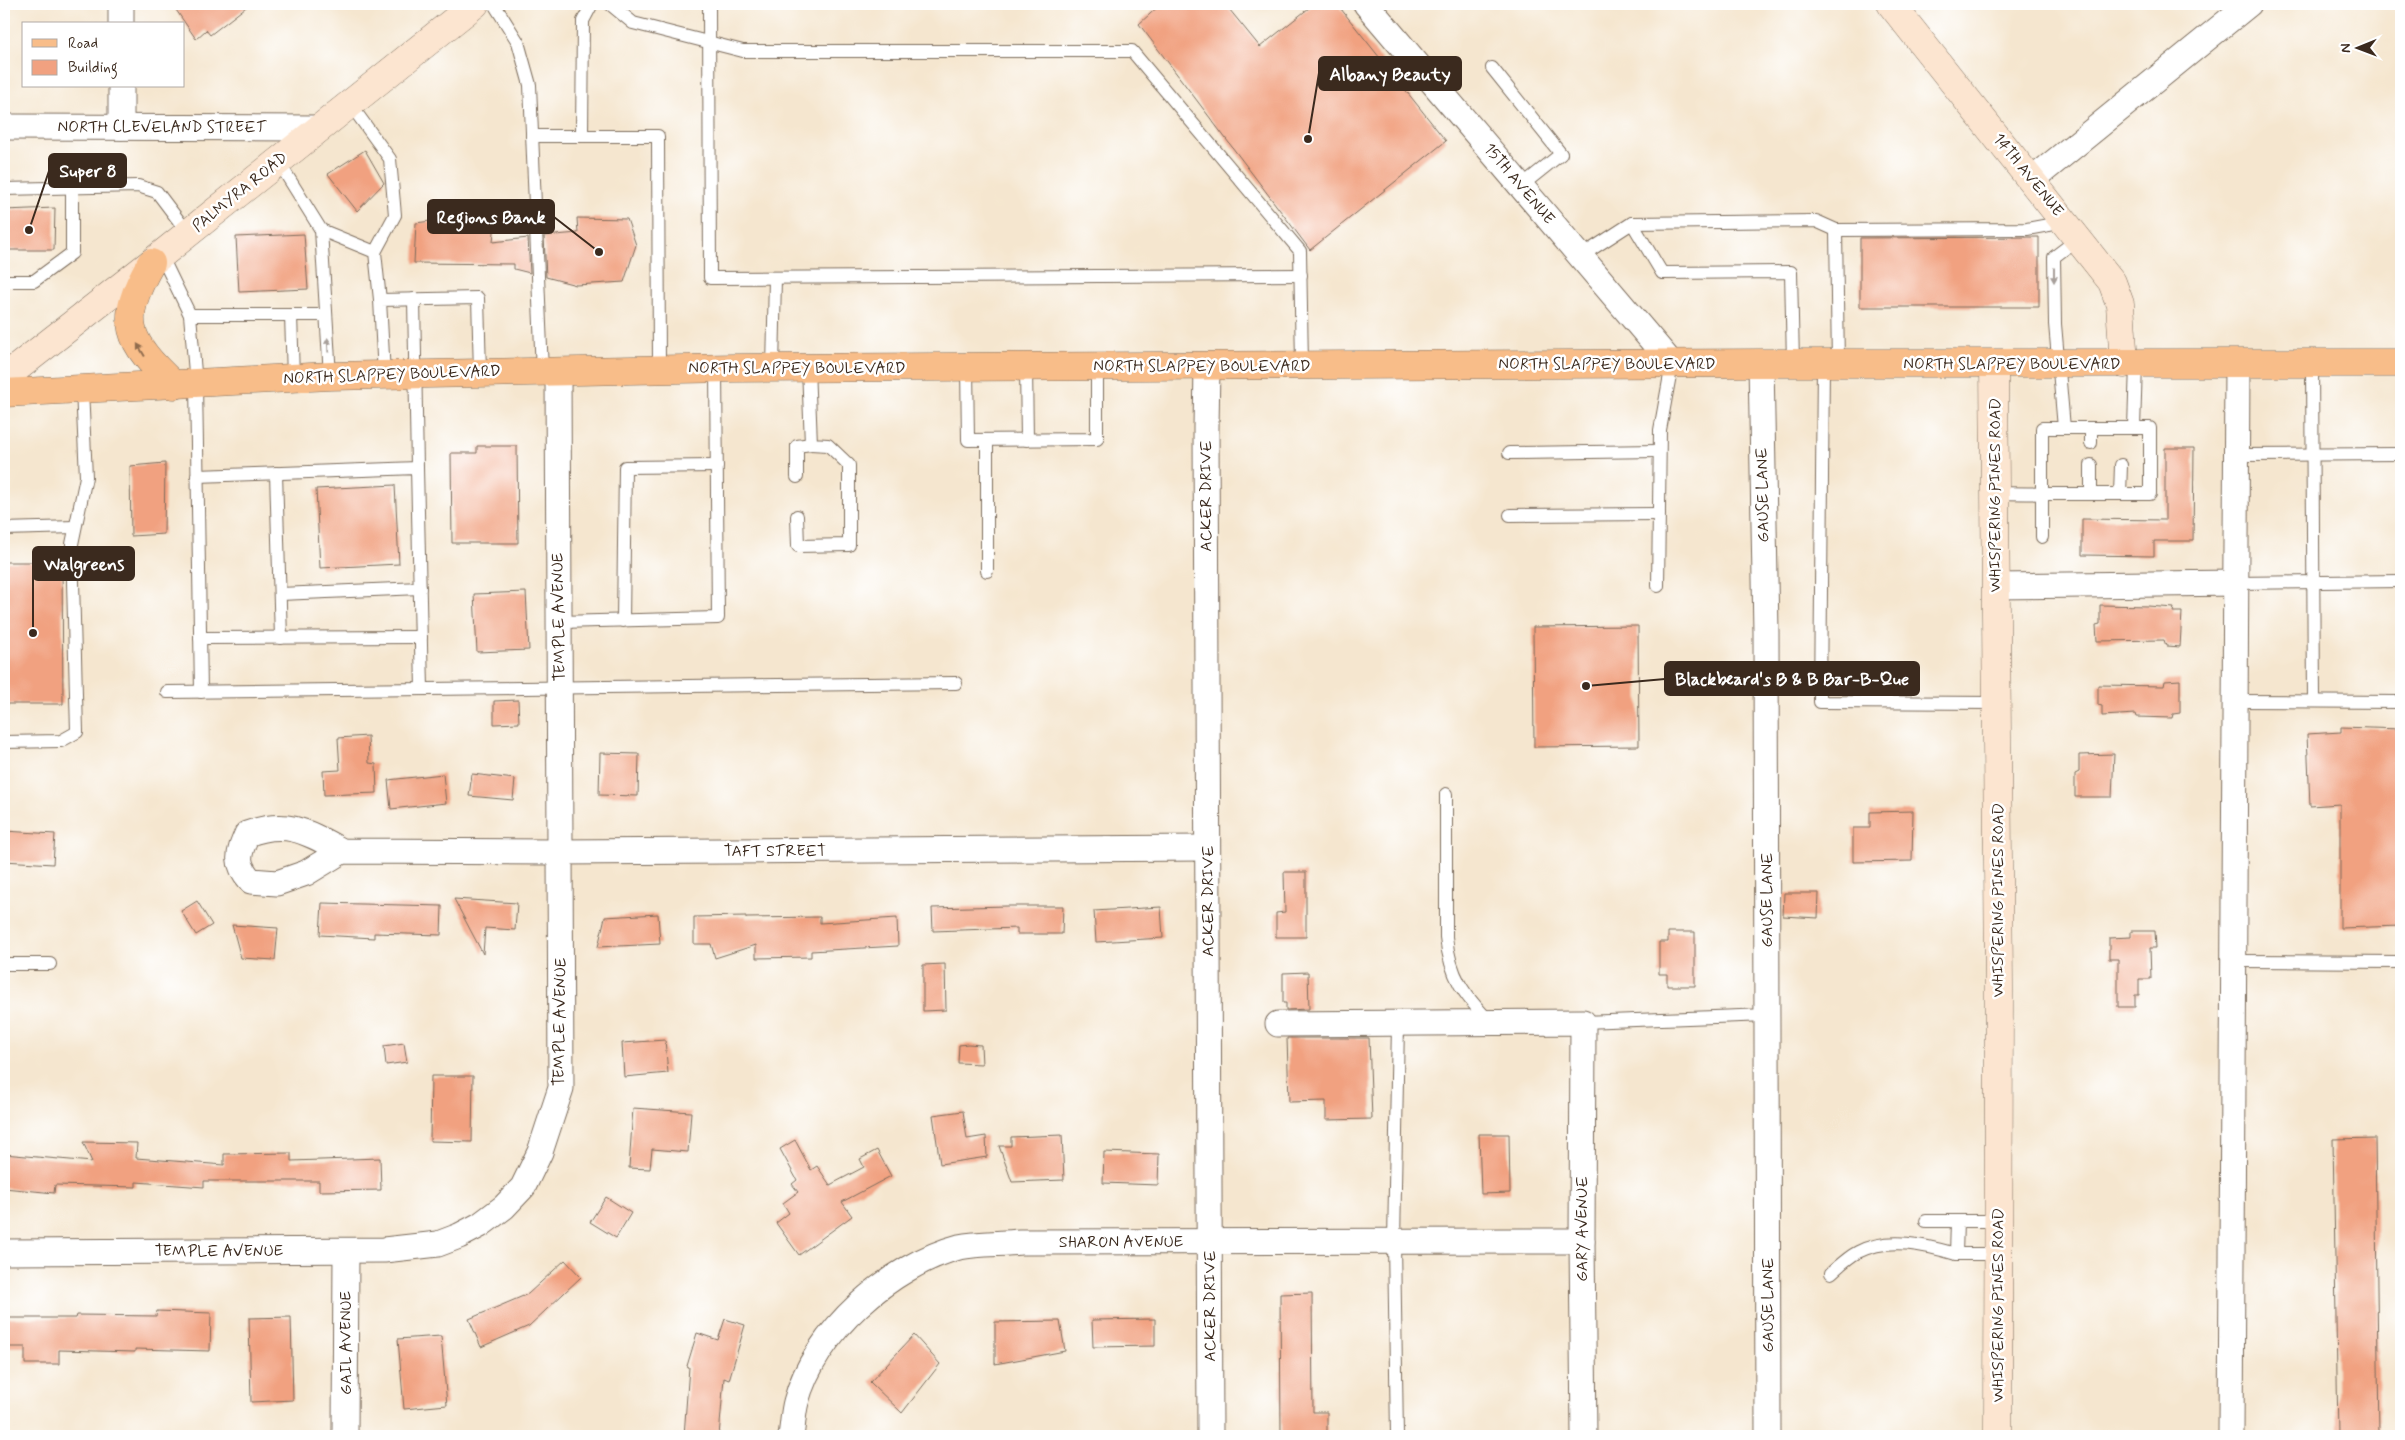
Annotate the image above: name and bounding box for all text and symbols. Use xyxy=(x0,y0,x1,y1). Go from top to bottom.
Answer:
legend xyxy=(22,22,185,88)
north arrow xyxy=(2332,22,2382,72)
text: Road xyxy=(68,34,98,54)
text: N xyxy=(2337,43,2355,53)
callout: Albany Beauty xyxy=(1319,57,1461,90)
text: Building xyxy=(68,58,118,79)
text: Albany Beauty xyxy=(1329,63,1451,87)
street label: NORTH CLEVELAND STREET xyxy=(58,117,268,138)
street label: 14TH AVENUE xyxy=(1988,129,2068,221)
street label: 15TH AVENUE xyxy=(1479,139,1559,229)
street label: PALMYRA ROAD xyxy=(188,147,292,237)
callout: Super 8 xyxy=(49,154,126,187)
text: Super 8 xyxy=(59,160,117,184)
callout: Regions Bank xyxy=(428,200,554,233)
text: Regions Bank xyxy=(436,206,546,232)
one-way arrow xyxy=(2050,267,2058,283)
one-way arrow xyxy=(323,337,331,353)
one-way arrow xyxy=(136,343,145,356)
street label: NORTH SLAPPEY BOULEVARD xyxy=(1498,354,1716,375)
street label: NORTH SLAPPEY BOULEVARD xyxy=(1903,354,2121,375)
street label: NORTH SLAPPEY BOULEVARD xyxy=(1093,356,1311,377)
street label: NORTH SLAPPEY BOULEVARD xyxy=(688,358,906,379)
street label: NORTH SLAPPEY BOULEVARD xyxy=(283,361,501,389)
street label: WHISPERING PINES ROAD xyxy=(1985,398,2006,592)
street label: ACKER DRIVE xyxy=(1196,440,1217,552)
street label: GAUSE LANE xyxy=(1752,447,1774,543)
callout: Walgreens xyxy=(33,547,134,580)
text: Walgreens xyxy=(43,553,124,579)
street label: TEMPLE AVENUE xyxy=(547,553,571,681)
callout: Blackbeard's B & B Bar-B-Que xyxy=(1665,662,1919,695)
text: Blackbeard's B & B Bar-B-Que xyxy=(1675,668,1909,692)
street label: WHISPERING PINES ROAD xyxy=(1988,803,2009,997)
street label: TAFT STREET xyxy=(724,841,826,862)
street label: ACKER DRIVE xyxy=(1198,845,1219,957)
street label: GAUSE LANE xyxy=(1757,853,1778,947)
street label: TEMPLE AVENUE xyxy=(548,958,572,1086)
street label: GARY AVENUE xyxy=(1572,1176,1593,1282)
street label: WHISPERING PINES ROAD xyxy=(1988,1208,2009,1402)
street label: SHARON AVENUE xyxy=(1059,1232,1183,1253)
street label: TEMPLE AVENUE xyxy=(155,1241,283,1262)
street label: ACKER DRIVE xyxy=(1200,1250,1221,1362)
street label: GAUSE LANE xyxy=(1758,1258,1779,1352)
street label: GAIL AVENUE xyxy=(336,1291,357,1395)

